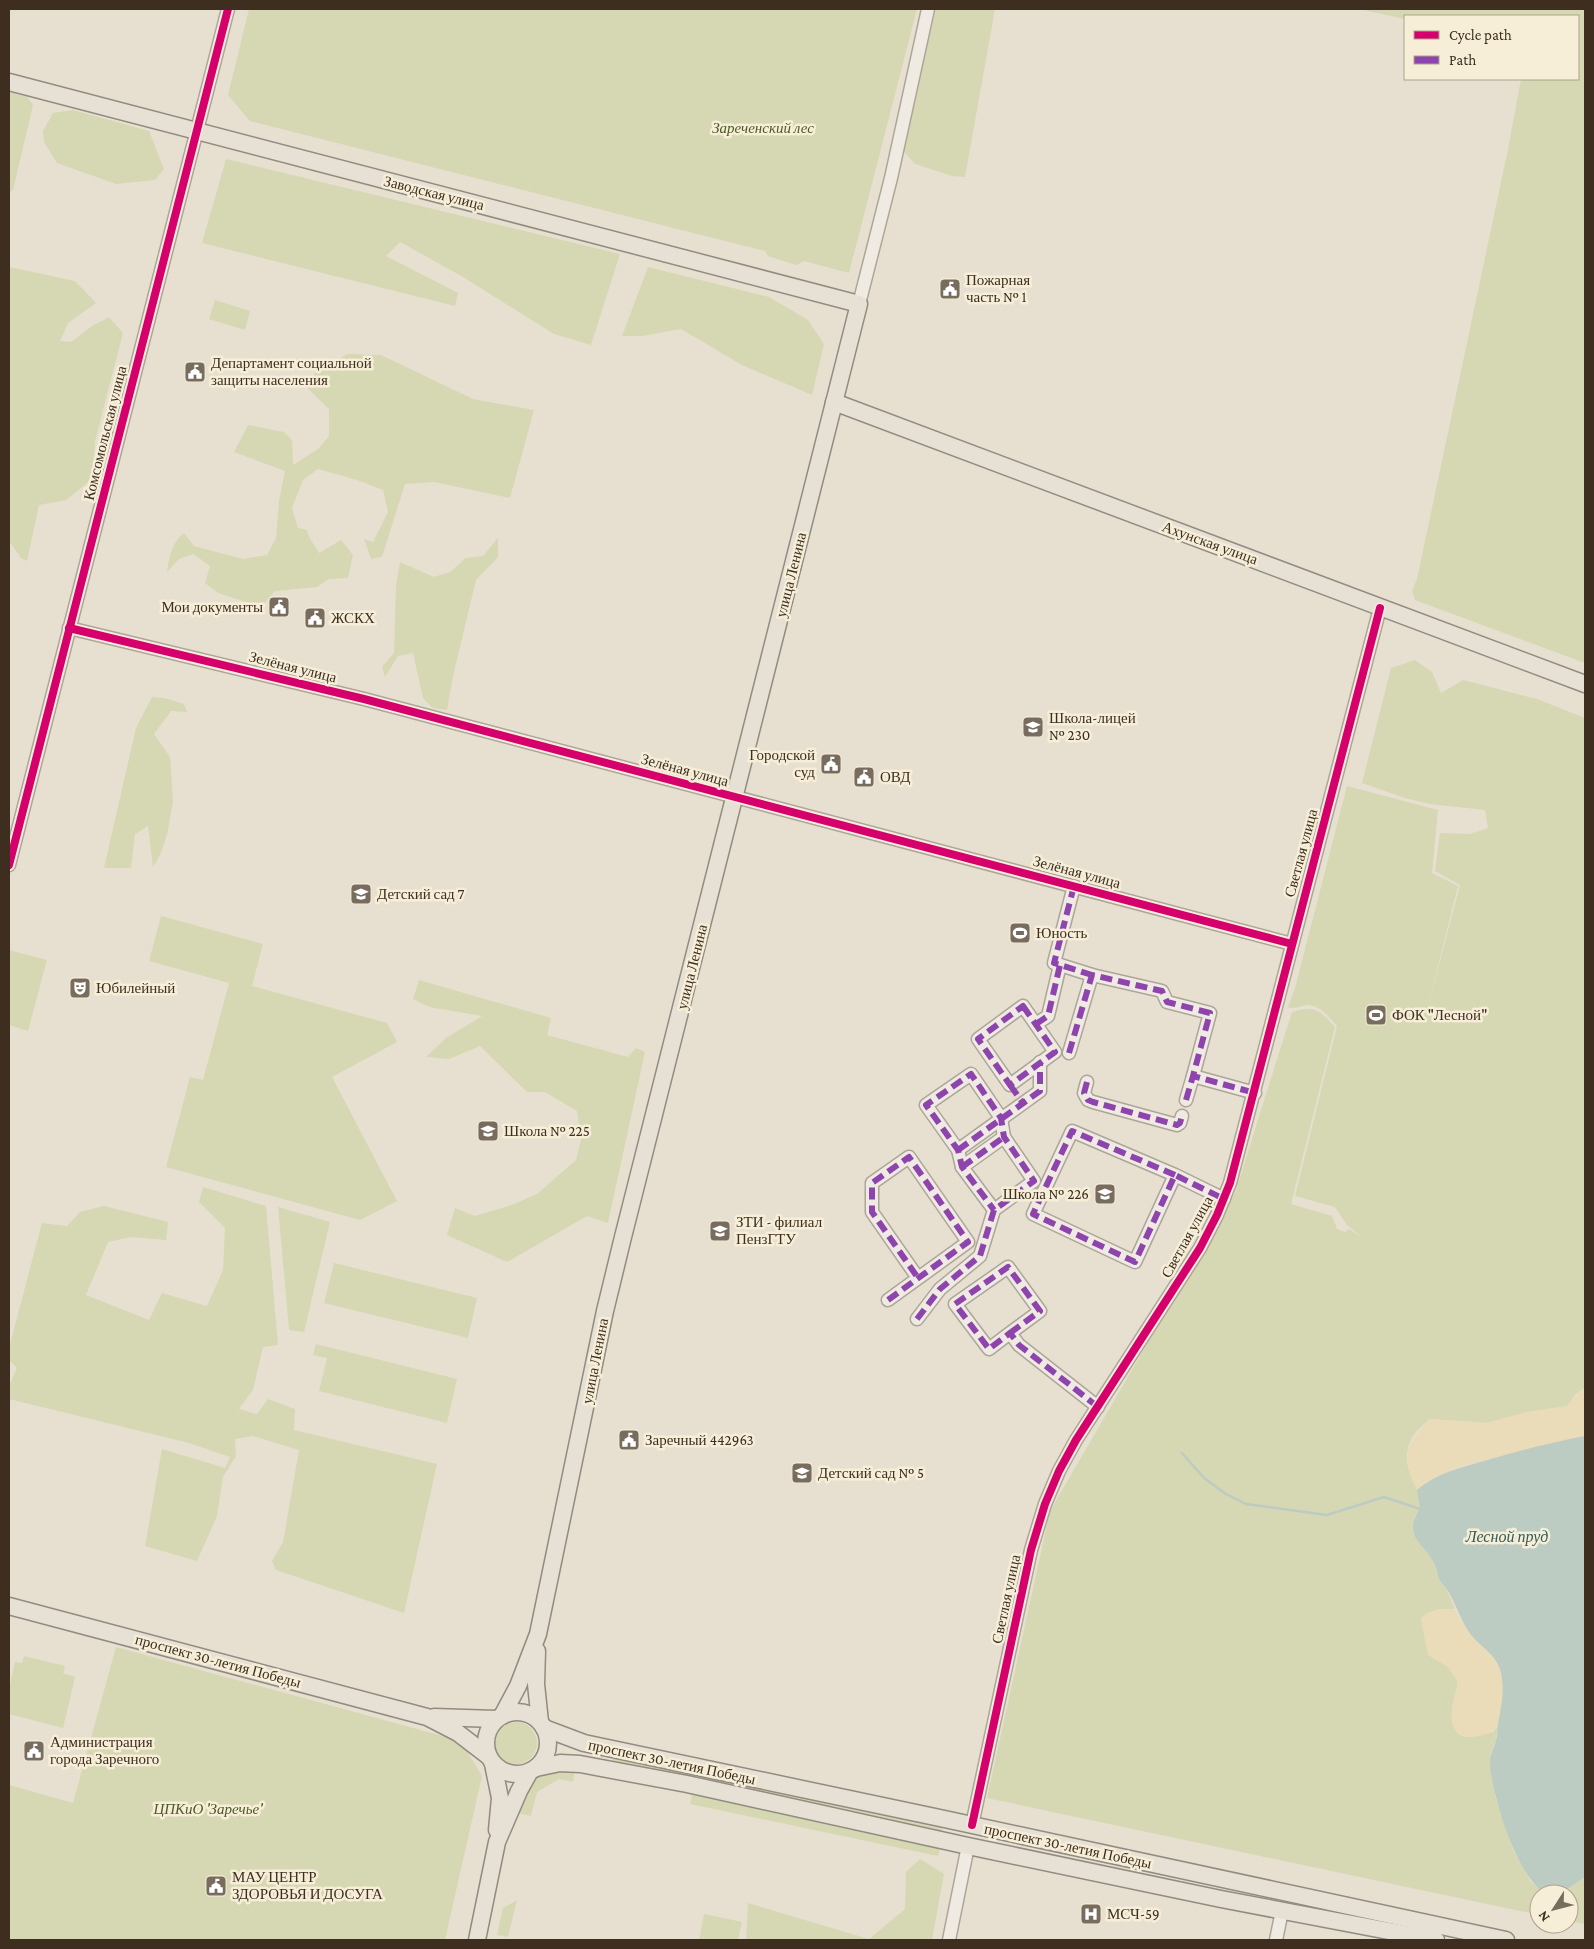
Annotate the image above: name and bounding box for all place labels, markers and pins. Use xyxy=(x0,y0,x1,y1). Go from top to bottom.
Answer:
place label: Пожарная часть № 1 xyxy=(966,272,1030,305)
public building icon: Пожарная часть № 1 xyxy=(938,277,962,301)
place label: Департамент социальной защиты населения xyxy=(211,355,372,388)
public building icon: Департамент социальной защиты населения xyxy=(183,360,207,384)
public building icon: Мои документы xyxy=(267,595,291,619)
place label: Мои документы xyxy=(161,599,263,615)
public building icon: ЖСКХ xyxy=(303,606,327,630)
place label: ЖСКХ xyxy=(331,610,375,626)
place label: Школа-лицей № 230 xyxy=(1049,710,1136,743)
school or university icon: Школа-лицей № 230 xyxy=(1021,715,1045,739)
place label: Городской суд xyxy=(749,747,815,780)
public building icon: Городской суд xyxy=(819,752,843,776)
public building icon: ОВД xyxy=(852,765,876,789)
place label: ОВД xyxy=(880,769,911,785)
school or university icon: Детский сад 7 xyxy=(349,882,373,906)
place label: Детский сад 7 xyxy=(377,886,465,902)
sports icon: Юность xyxy=(1008,921,1032,945)
place label: Юность xyxy=(1036,925,1088,941)
theatre icon: Юбилейный xyxy=(68,976,92,1000)
place label: Юбилейный xyxy=(96,980,175,996)
sports icon: ФОК "Лесной" xyxy=(1364,1003,1388,1027)
place label: ФОК "Лесной" xyxy=(1392,1007,1487,1023)
school or university icon: Школа № 225 xyxy=(476,1119,500,1143)
place label: Школа № 225 xyxy=(504,1123,590,1139)
school or university icon: Школа № 226 xyxy=(1093,1182,1117,1206)
place label: Школа № 226 xyxy=(1003,1186,1089,1202)
place label: ЗТИ - филиал ПензГТУ xyxy=(736,1214,823,1247)
school or university icon: ЗТИ - филиал ПензГТУ xyxy=(708,1219,732,1243)
public building icon: Заречный 442963 xyxy=(617,1428,641,1452)
place label: Заречный 442963 xyxy=(645,1432,754,1448)
school or university icon: Детский сад № 5 xyxy=(790,1461,814,1485)
place label: Детский сад № 5 xyxy=(818,1465,924,1481)
place label: Администрация города Заречного xyxy=(50,1734,159,1767)
public building icon: Администрация города Заречного xyxy=(22,1739,46,1763)
place label: МАУ ЦЕНТР ЗДОРОВЬЯ И ДОСУГА xyxy=(232,1869,383,1902)
public building icon: МАУ ЦЕНТР ЗДОРОВЬЯ И ДОСУГА xyxy=(204,1874,228,1898)
hospital icon: МСЧ-59 xyxy=(1079,1902,1103,1926)
place label: МСЧ-59 xyxy=(1107,1906,1160,1922)

